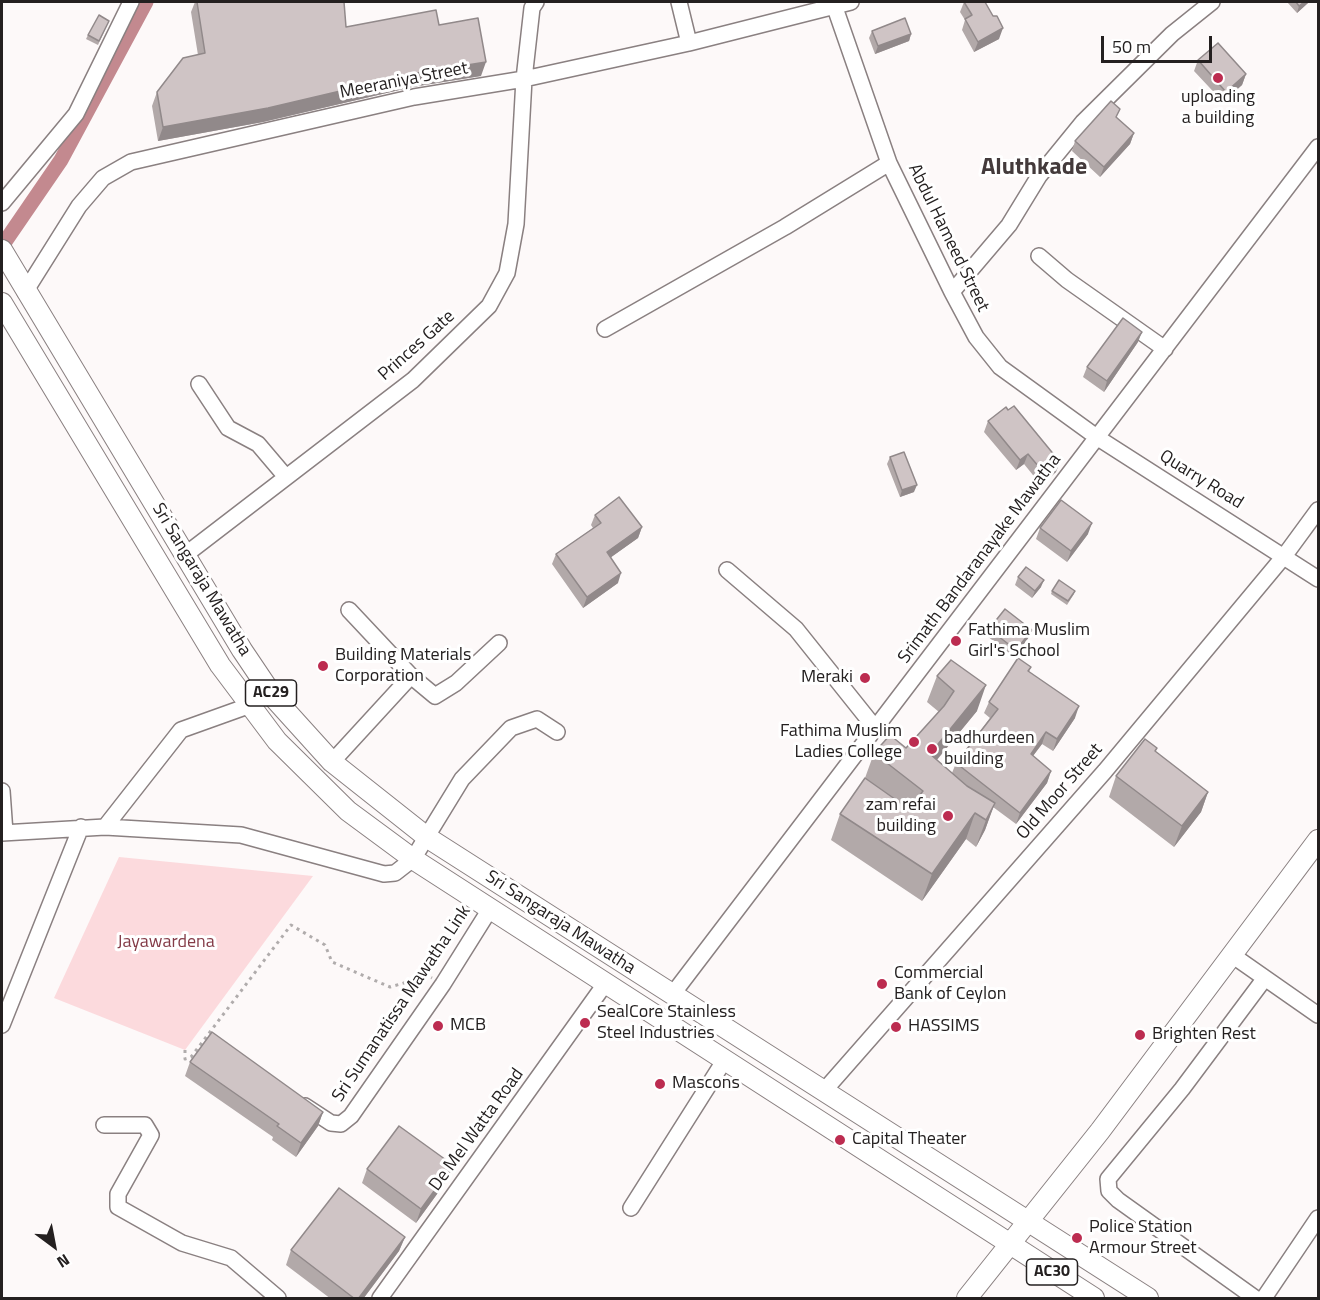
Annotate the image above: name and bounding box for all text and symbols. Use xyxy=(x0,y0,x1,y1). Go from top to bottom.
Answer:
scale bar xyxy=(1104,24,1215,62)
text: 50 m xyxy=(1112,33,1151,60)
street label: Meeraniya Street xyxy=(338,58,470,104)
marker: uploading a building xyxy=(1211,71,1225,85)
place label: uploading a building xyxy=(1181,87,1255,130)
district label: Aluthkade xyxy=(981,154,1087,182)
street label: Abdul Hameed Street xyxy=(903,161,993,315)
street label: Princes Gate xyxy=(374,306,460,386)
street label: Quarry Road xyxy=(1155,446,1247,514)
street label: Srimath Bandaranayake Mawatha xyxy=(894,450,1066,668)
street label: Sri Sangaraja Mawatha xyxy=(147,500,255,660)
place label: Fathima Muslim Girl's School xyxy=(968,620,1090,662)
marker: Fathima Muslim Girl's School xyxy=(949,634,963,648)
place label: Building Materials Corporation xyxy=(335,645,471,688)
marker: Building Materials Corporation xyxy=(316,659,330,673)
place label: Meraki xyxy=(801,667,853,689)
marker: Meraki xyxy=(858,671,872,685)
road number: AC29 xyxy=(246,680,296,706)
place label: Fathima Muslim Ladies College xyxy=(780,721,902,764)
place label: badhurdeen building xyxy=(944,728,1035,771)
marker: Fathima Muslim Ladies College xyxy=(907,735,921,749)
street label: Old Moor Street xyxy=(1012,740,1108,844)
marker: badhurdeen building xyxy=(925,742,939,756)
place label: zam refai building xyxy=(866,795,936,838)
marker: zam refai building xyxy=(941,809,955,823)
street label: Sri Sangaraja Mawatha xyxy=(481,866,639,980)
street label: Sri Sumanatissa Mawatha Link xyxy=(328,902,476,1106)
park label: Jayawardena xyxy=(117,932,215,954)
place label: Commercial Bank of Ceylon xyxy=(894,963,1006,1006)
marker: Commercial Bank of Ceylon xyxy=(875,977,889,991)
place label: SealCore Stainless Steel Industries xyxy=(597,1002,736,1044)
place label: MCB xyxy=(450,1015,486,1037)
marker: SealCore Stainless Steel Industries xyxy=(578,1016,592,1030)
place label: HASSIMS xyxy=(908,1016,980,1038)
marker: MCB xyxy=(431,1019,445,1033)
marker: HASSIMS xyxy=(889,1020,903,1034)
place label: Brighten Rest xyxy=(1152,1024,1256,1046)
marker: Brighten Rest xyxy=(1133,1028,1147,1042)
street label: De Mel Watta Road xyxy=(425,1065,529,1195)
place label: Mascons xyxy=(672,1073,740,1095)
marker: Mascons xyxy=(653,1077,667,1091)
place label: Capital Theater xyxy=(852,1129,967,1151)
marker: Capital Theater xyxy=(833,1133,847,1147)
north arrow xyxy=(24,1216,84,1276)
place label: Police Station Armour Street xyxy=(1089,1217,1197,1260)
marker: Police Station Armour Street xyxy=(1070,1231,1084,1245)
text: N xyxy=(52,1248,75,1274)
road number: AC30 xyxy=(1026,1259,1078,1285)

